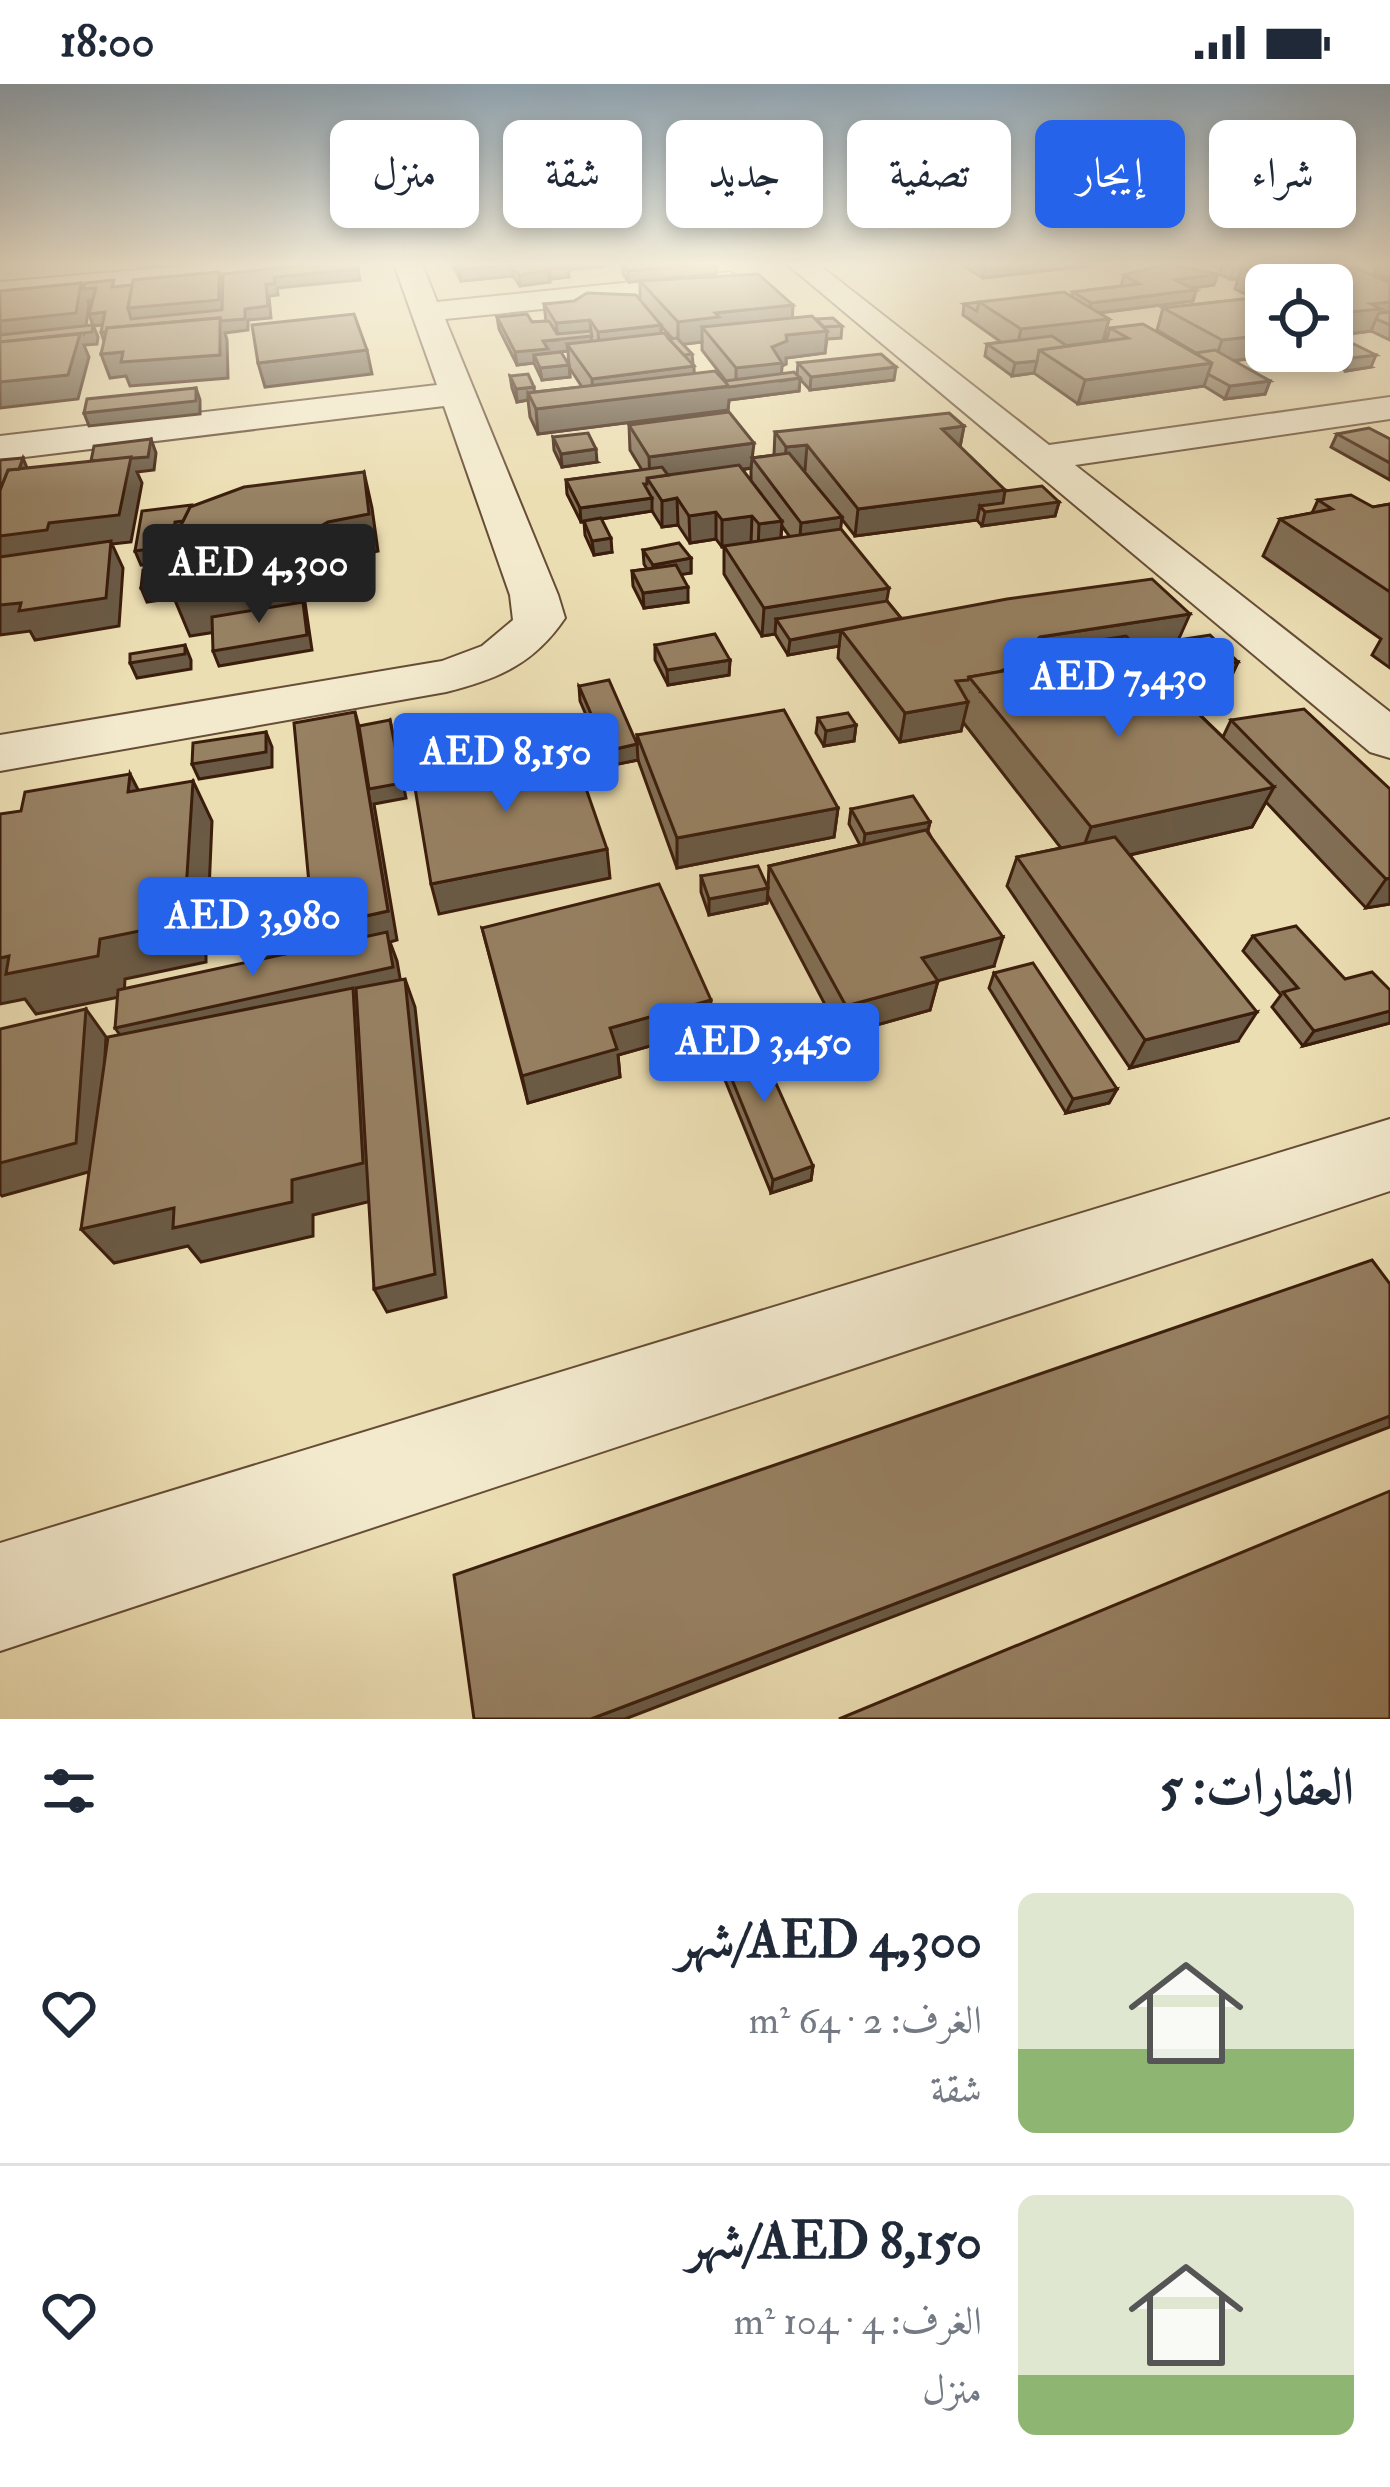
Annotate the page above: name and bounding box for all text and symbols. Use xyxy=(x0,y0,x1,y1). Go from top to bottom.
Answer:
text: 18:00 xyxy=(60,14,154,70)
chip: منزل xyxy=(330,120,479,228)
chip: شقة xyxy=(503,120,642,228)
chip: جديد xyxy=(666,120,823,228)
chip: تصفية xyxy=(847,120,1011,228)
chip: إيجار xyxy=(1035,120,1185,228)
chip: شراء xyxy=(1209,120,1356,228)
map controls xyxy=(1245,264,1353,372)
button: locate xyxy=(1245,264,1353,372)
pin: AED 4,300 xyxy=(122,524,396,626)
text: AED 4,300 xyxy=(170,538,348,587)
pin: AED 7,430 xyxy=(982,638,1256,740)
text: AED 7,430 xyxy=(1031,652,1207,701)
pin: AED 8,150 xyxy=(369,713,643,815)
text: AED 8,150 xyxy=(421,727,592,776)
pin: AED 3,980 xyxy=(116,877,390,979)
text: AED 3,980 xyxy=(165,891,341,940)
pin: AED 3,450 xyxy=(627,1003,901,1105)
text: AED 3,450 xyxy=(676,1017,852,1066)
text: العقارات: 5 xyxy=(1160,1756,1354,1820)
icon: filters xyxy=(36,1758,102,1824)
text: AED 4,300/شهر xyxy=(676,1909,982,1973)
icon: home xyxy=(1114,1941,1258,2085)
icon: heart xyxy=(36,1980,102,2046)
text: الغرف: 2 · 64 m² xyxy=(749,1996,982,2045)
text: شقة xyxy=(930,2065,982,2114)
text: AED 8,150/شهر xyxy=(687,2210,982,2274)
icon: home xyxy=(1114,2243,1258,2387)
icon: heart xyxy=(36,2282,102,2348)
text: الغرف: 4 · 104 m² xyxy=(734,2297,982,2346)
text: منزل xyxy=(922,2366,982,2415)

